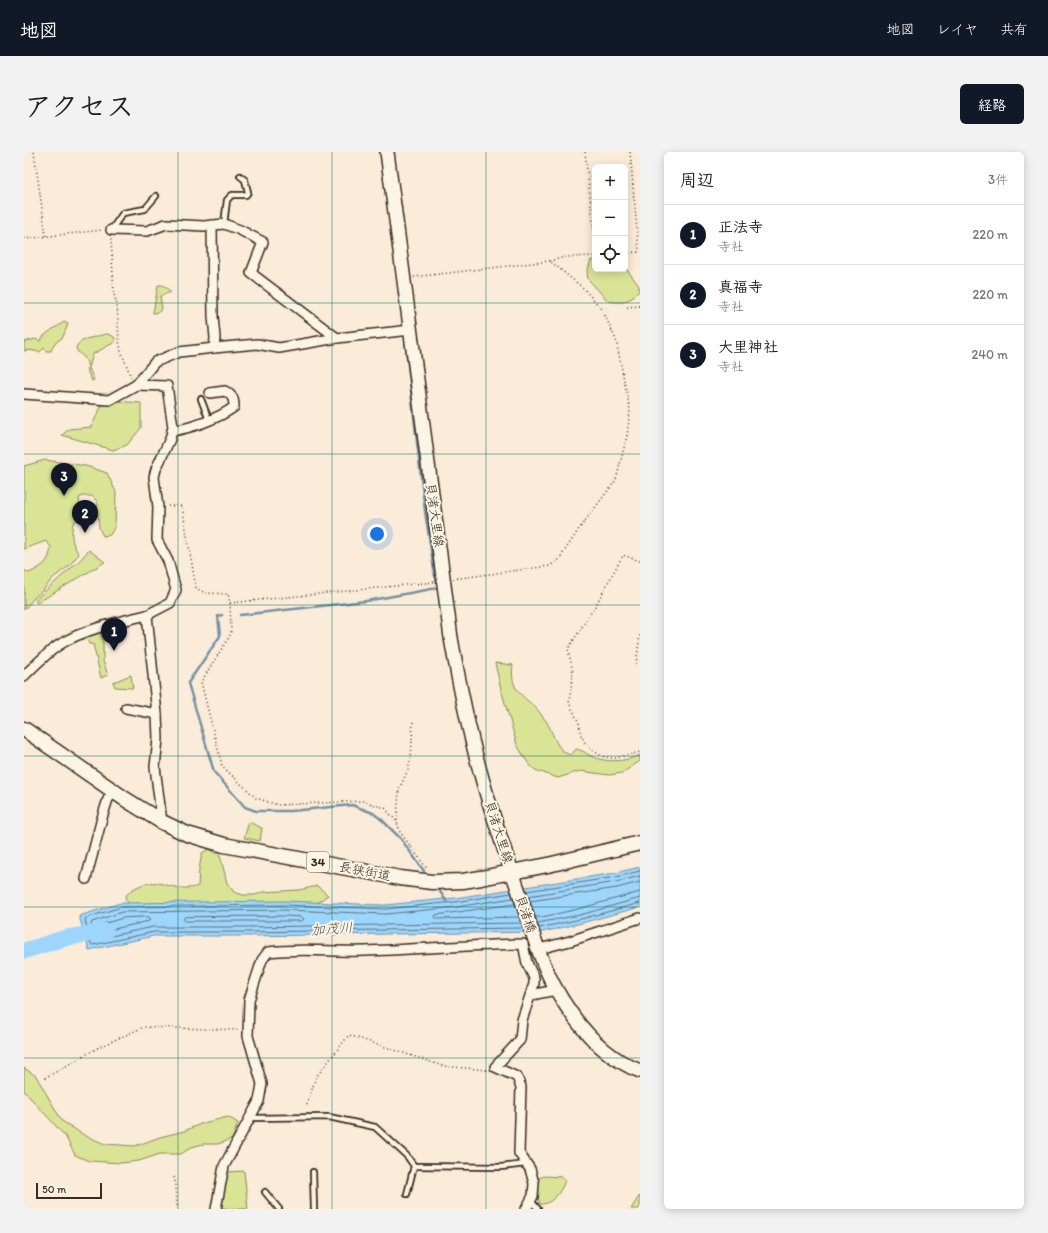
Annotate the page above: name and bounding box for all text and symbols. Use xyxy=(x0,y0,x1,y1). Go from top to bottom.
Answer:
text: 地図 xyxy=(20,19,58,42)
text: 地図 xyxy=(887,21,915,38)
text: レイヤ xyxy=(937,21,978,38)
text: 共有 xyxy=(1000,21,1028,38)
button: 経路 xyxy=(960,84,1024,124)
text: アクセス xyxy=(24,89,134,123)
map controls xyxy=(592,164,628,272)
button: + xyxy=(592,164,628,200)
text: 周辺 xyxy=(680,170,714,190)
text: 3件 xyxy=(988,172,1008,187)
button: − xyxy=(592,200,628,236)
text: 正法寺 xyxy=(718,218,763,236)
text: 1 xyxy=(690,227,696,242)
text: 220 m xyxy=(972,227,1008,242)
button: locate xyxy=(592,236,628,272)
text: 寺社 xyxy=(718,239,744,254)
text: 真福寺 xyxy=(718,278,763,296)
text: 2 xyxy=(690,287,696,302)
text: 220 m xyxy=(972,287,1008,302)
text: 寺社 xyxy=(718,299,744,314)
text: 大里神社 xyxy=(718,338,778,356)
text: 3 xyxy=(689,347,697,362)
text: 240 m xyxy=(971,347,1008,362)
text: 寺社 xyxy=(718,359,744,374)
pin: 3 xyxy=(51,463,77,496)
street label: 貝渚大里線 xyxy=(423,482,447,549)
pin: 2 xyxy=(72,500,98,533)
your location xyxy=(367,524,387,544)
pin: 1 xyxy=(101,618,127,651)
street label: 貝渚大里線 xyxy=(482,799,516,866)
road number: 34 xyxy=(307,852,329,872)
street label: 長狭街道 xyxy=(338,859,392,883)
street label: 貝渚橋 xyxy=(513,893,539,935)
water label: 加茂川 xyxy=(310,919,354,939)
scale bar xyxy=(36,1181,102,1200)
text: 50 m xyxy=(42,1183,66,1196)

